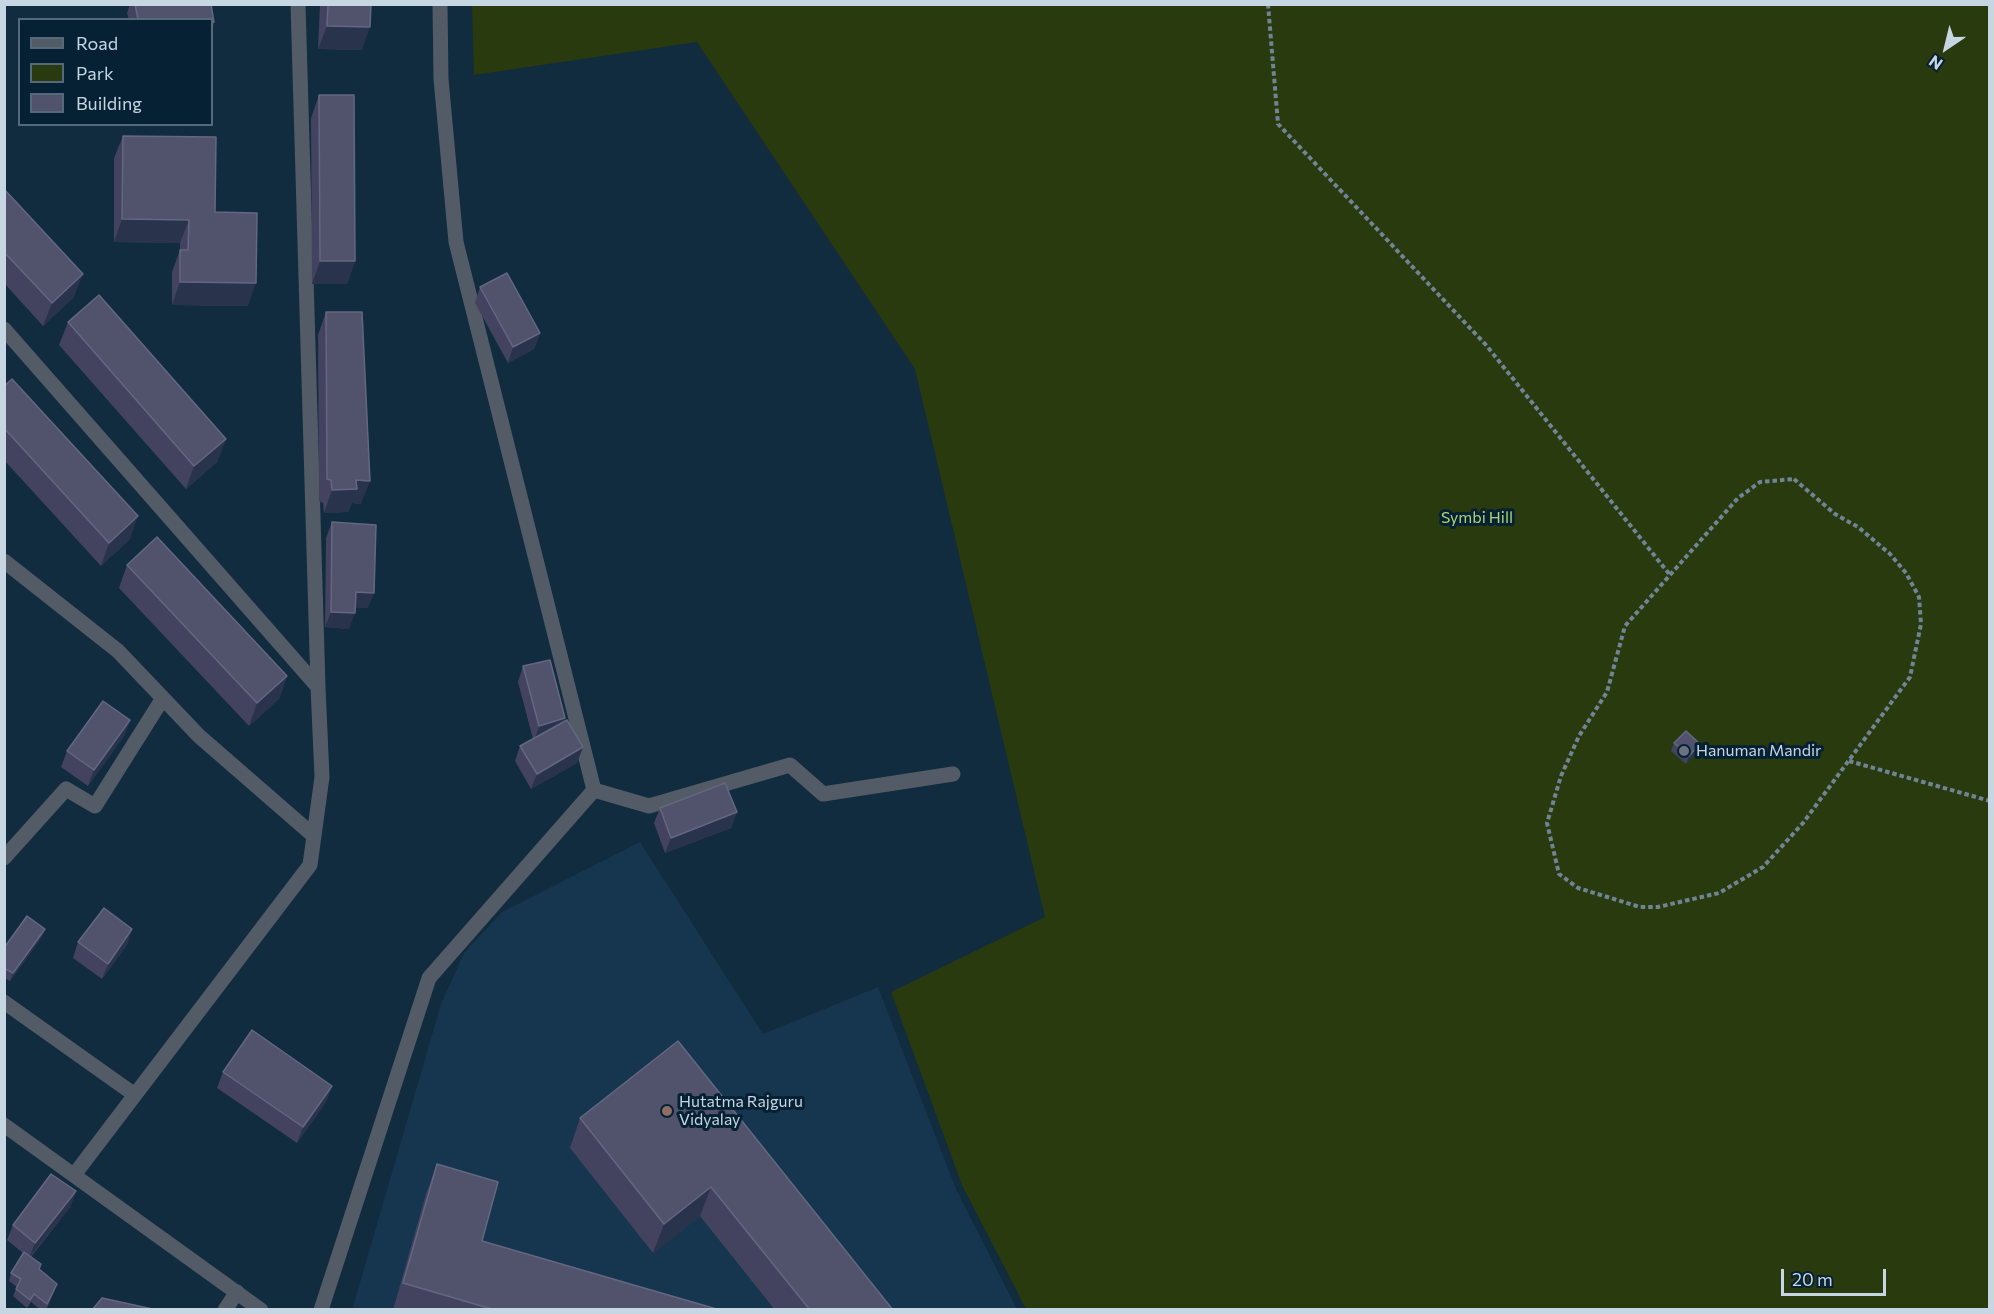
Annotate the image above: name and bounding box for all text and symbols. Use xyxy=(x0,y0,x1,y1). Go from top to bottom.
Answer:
legend xyxy=(18,18,213,126)
north arrow xyxy=(1916,18,1976,78)
text: Road xyxy=(76,32,118,54)
text: N xyxy=(1925,52,1946,74)
text: Park xyxy=(76,62,114,84)
text: Building xyxy=(76,92,142,114)
park label: Symbi Hill xyxy=(1441,508,1513,528)
place label: Hanuman Mandir xyxy=(1696,741,1821,761)
marker: Hanuman Mandir xyxy=(1677,744,1691,758)
place label: Hutatma Rajguru Vidyalay xyxy=(679,1092,803,1130)
marker: Hutatma Rajguru Vidyalay xyxy=(660,1104,674,1118)
scale bar xyxy=(1784,1257,1889,1295)
text: 20 m xyxy=(1792,1268,1833,1290)

